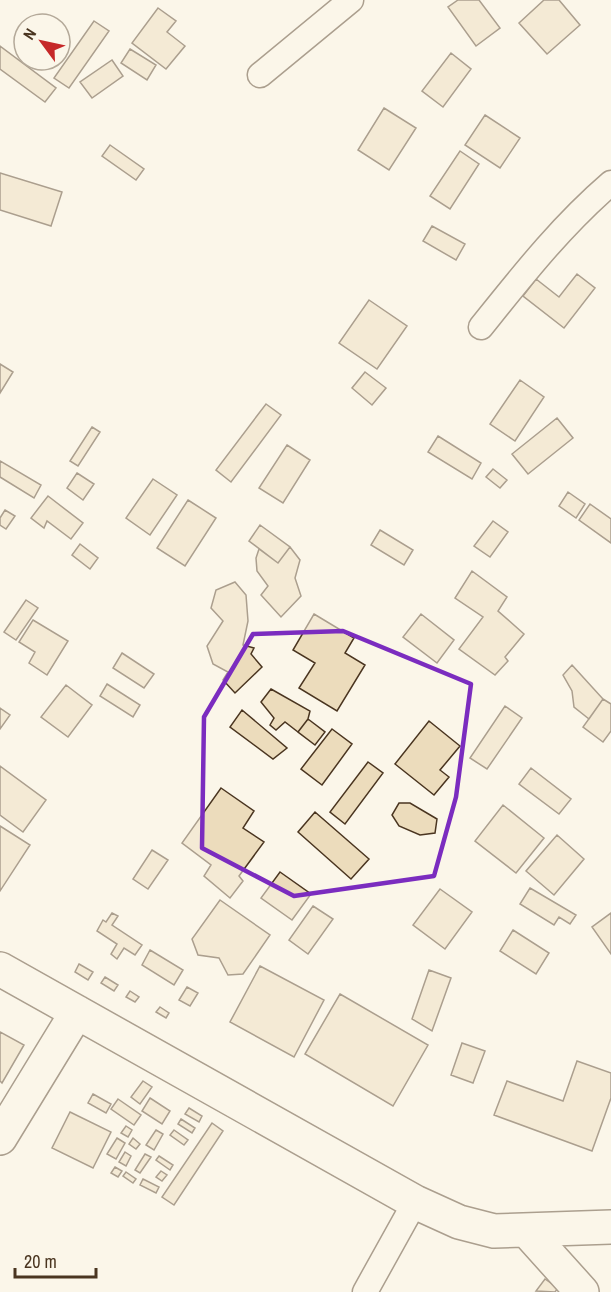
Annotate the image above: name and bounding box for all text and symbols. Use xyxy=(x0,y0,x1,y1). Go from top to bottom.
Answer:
north arrow xyxy=(12,12,72,72)
text: N xyxy=(18,24,41,44)
scale bar xyxy=(15,1241,96,1279)
text: 20 m xyxy=(24,1249,57,1274)

